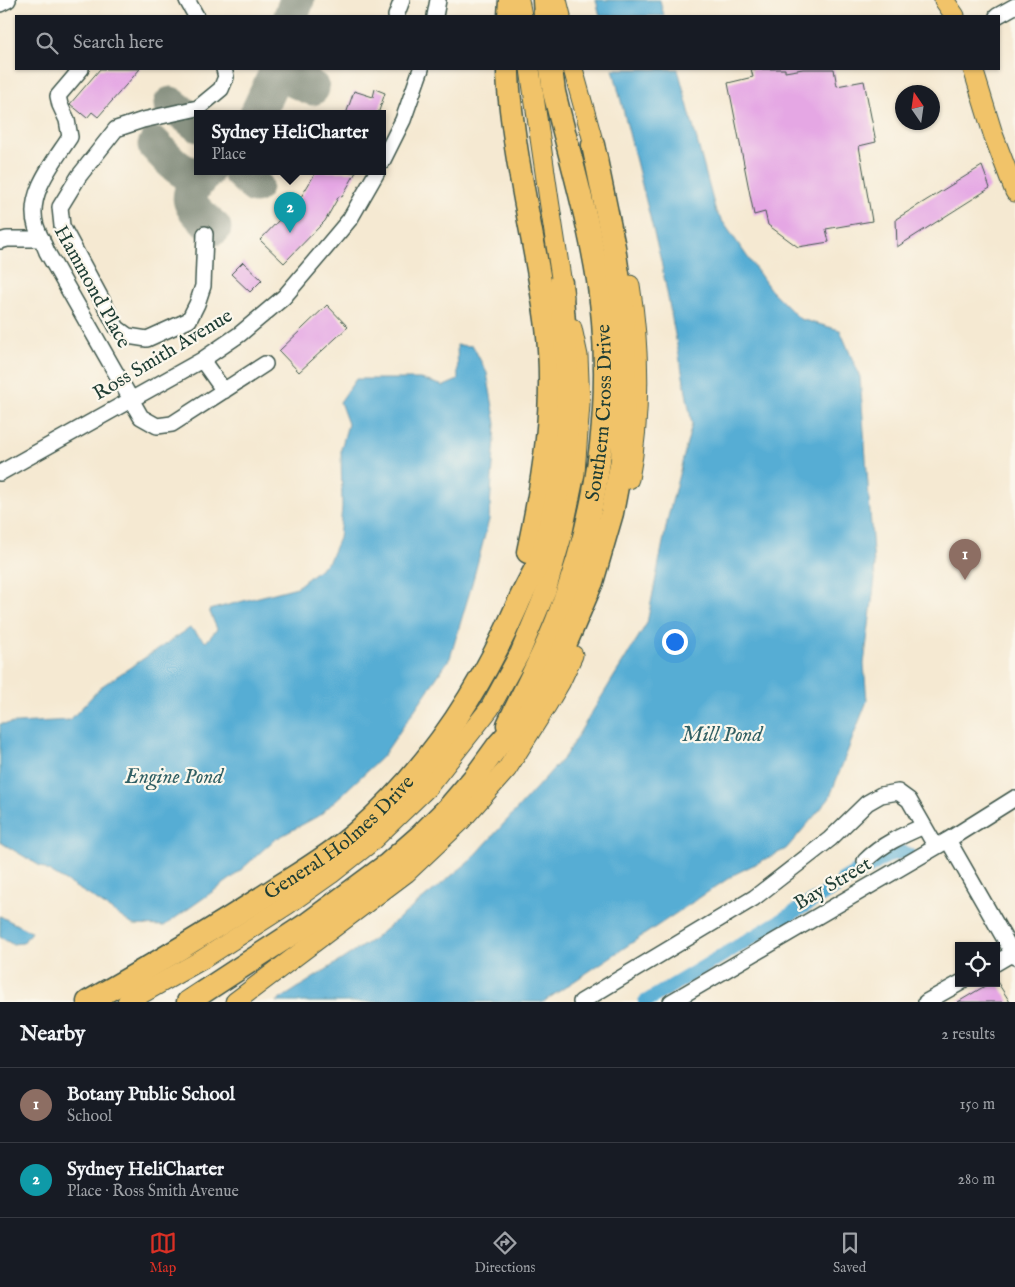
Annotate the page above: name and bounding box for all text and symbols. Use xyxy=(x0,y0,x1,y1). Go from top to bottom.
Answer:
search box xyxy=(15,15,1000,70)
icon: search xyxy=(33,29,61,57)
text: Search here xyxy=(73,31,164,55)
north arrow xyxy=(895,85,940,130)
popup xyxy=(194,110,386,175)
text: Sydney HeliCharter xyxy=(211,121,369,145)
text: Place xyxy=(211,145,246,165)
pin: 2 xyxy=(274,192,306,233)
street label: Hammond Place xyxy=(48,221,136,353)
street label: Ross Smith Avenue xyxy=(89,304,237,406)
street label: Southern Cross Drive xyxy=(580,323,618,503)
pin: 1 xyxy=(949,539,981,580)
your location xyxy=(662,629,688,655)
water label: Mill Pond xyxy=(682,722,764,749)
water label: Engine Pond xyxy=(124,764,225,791)
street label: General Holmes Drive xyxy=(259,770,420,905)
street label: Bay Street xyxy=(790,852,876,916)
map controls xyxy=(955,942,1000,987)
button: locate xyxy=(955,942,1000,987)
text: Nearby xyxy=(20,1021,85,1048)
text: 2 results xyxy=(941,1025,995,1045)
text: Botany Public School xyxy=(67,1083,235,1107)
text: 1 xyxy=(33,1095,39,1115)
text: 150 m xyxy=(960,1095,995,1115)
text: School xyxy=(67,1107,112,1127)
text: Sydney HeliCharter xyxy=(67,1158,224,1182)
text: 2 xyxy=(32,1170,40,1190)
text: 280 m xyxy=(958,1170,995,1190)
text: Place · Ross Smith Avenue xyxy=(67,1182,239,1202)
tab: Map xyxy=(149,1229,177,1277)
tab: Directions xyxy=(474,1229,535,1277)
tab: Saved xyxy=(833,1229,866,1277)

